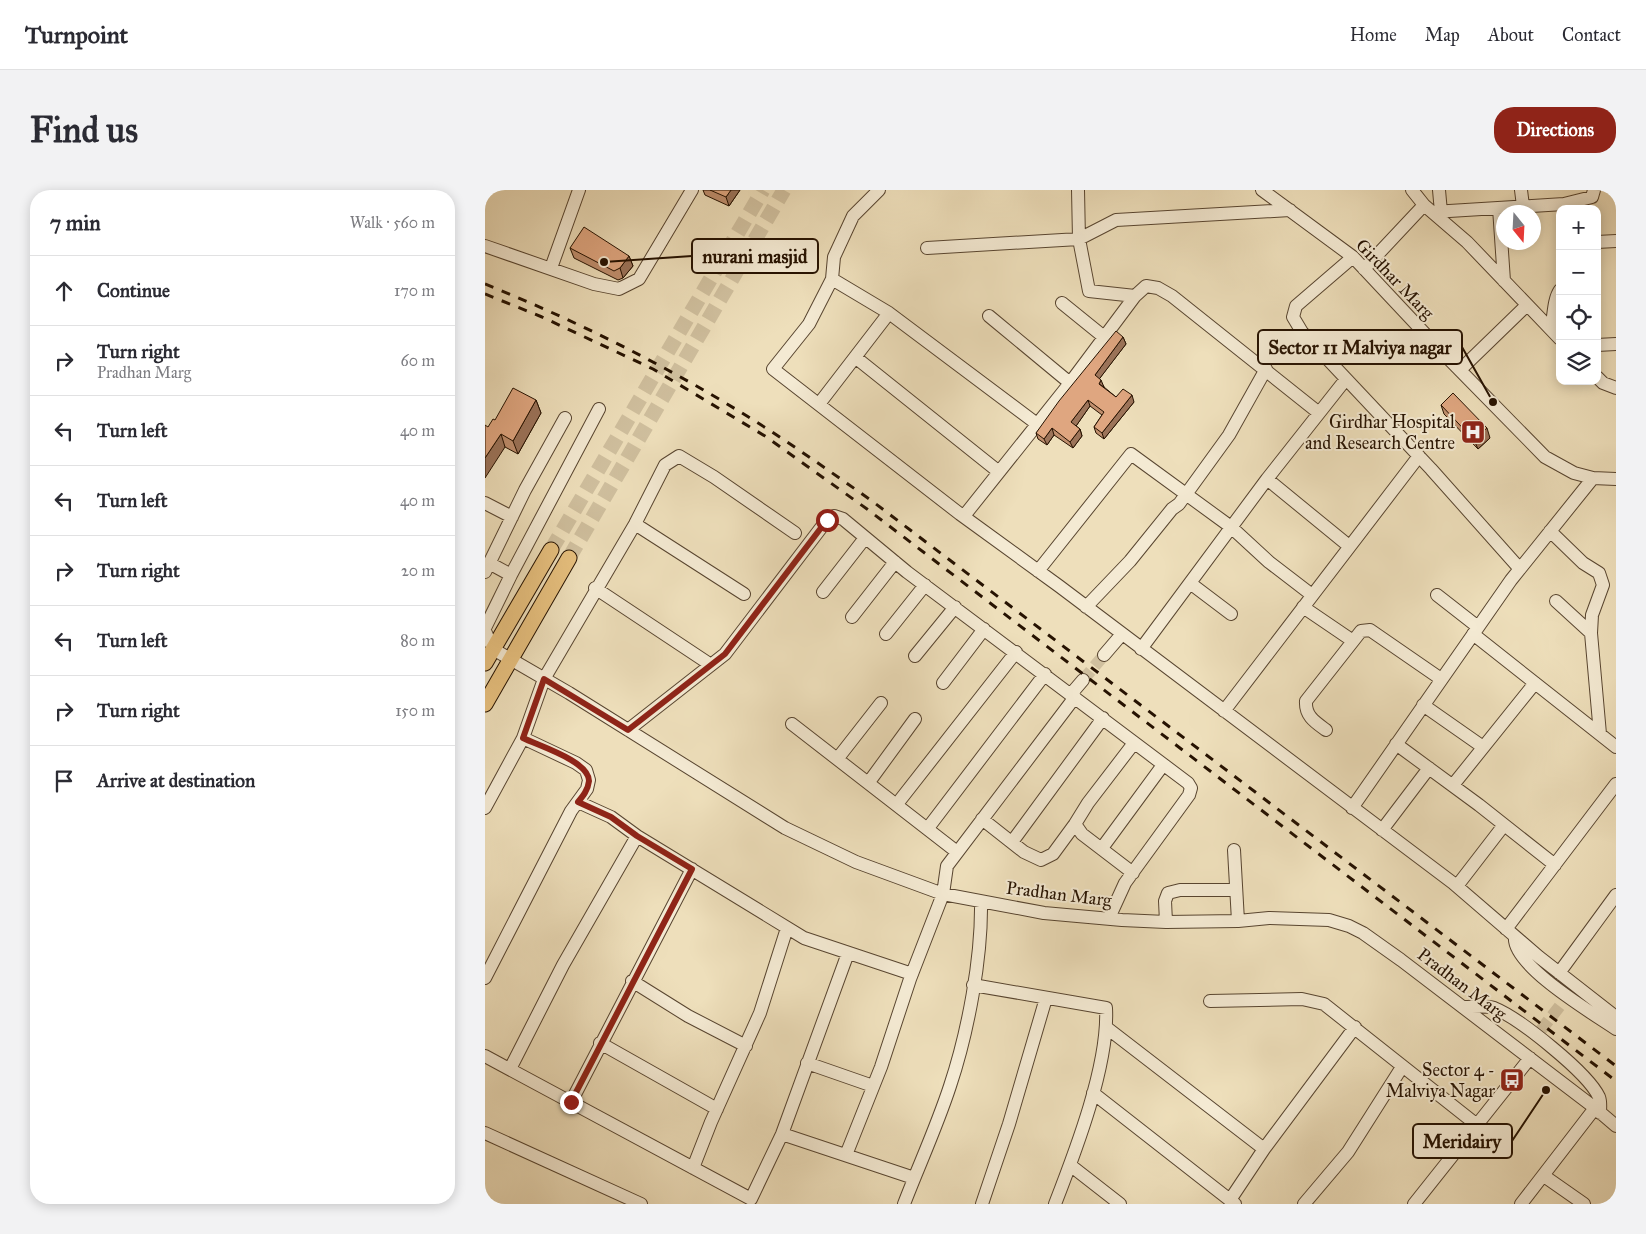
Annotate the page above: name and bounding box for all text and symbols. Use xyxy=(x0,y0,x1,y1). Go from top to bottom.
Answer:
text: Turnpoint xyxy=(25,20,128,50)
text: Home xyxy=(1350,24,1397,46)
text: Map xyxy=(1425,24,1460,46)
text: About xyxy=(1488,24,1534,46)
text: Contact xyxy=(1562,24,1621,46)
button: Directions xyxy=(1494,107,1616,153)
text: Find us xyxy=(30,109,138,152)
north arrow xyxy=(1496,205,1541,250)
map controls xyxy=(1556,205,1601,385)
button: + xyxy=(1556,205,1601,250)
text: 7 min xyxy=(50,210,101,236)
text: Walk · 560 m xyxy=(350,213,435,232)
street label: Girdhar Marg xyxy=(1350,234,1439,325)
callout: nurani masjid xyxy=(692,239,818,273)
text: nurani masjid xyxy=(702,245,808,269)
button: − xyxy=(1556,250,1601,295)
icon: ahead xyxy=(50,277,78,305)
text: Continue xyxy=(97,279,170,302)
text: 170 m xyxy=(394,281,435,300)
button: locate xyxy=(1556,295,1601,340)
callout: Sector 11 Malviya nagar xyxy=(1258,330,1462,364)
text: Sector 11 Malviya nagar xyxy=(1268,336,1453,360)
text: Turn right xyxy=(97,340,180,363)
button: layers xyxy=(1556,340,1601,385)
icon: right xyxy=(50,347,78,375)
text: 60 m xyxy=(401,351,435,370)
text: Pradhan Marg xyxy=(97,363,191,382)
place label: Girdhar Hospital and Research Centre xyxy=(1305,411,1455,454)
icon: left xyxy=(50,417,78,445)
text: Turn left xyxy=(97,419,167,442)
hospital icon: Girdhar Hospital and Research Centre xyxy=(1460,419,1486,445)
text: 40 m xyxy=(400,421,435,440)
icon: left xyxy=(50,487,78,515)
text: Turn left xyxy=(97,489,167,512)
text: 40 m xyxy=(400,491,435,510)
route start xyxy=(816,509,839,532)
icon: right xyxy=(50,557,78,585)
text: Turn right xyxy=(97,559,180,582)
text: 20 m xyxy=(401,561,435,580)
icon: left xyxy=(50,627,78,655)
text: Turn left xyxy=(97,629,167,652)
text: 80 m xyxy=(400,631,435,650)
icon: right xyxy=(50,697,78,725)
text: Turn right xyxy=(97,699,180,722)
text: 150 m xyxy=(395,701,435,720)
icon: arrive xyxy=(50,767,78,795)
text: Arrive at destination xyxy=(97,769,255,792)
street label: Pradhan Marg xyxy=(1005,877,1114,912)
street label: Pradhan Marg xyxy=(1412,943,1511,1026)
place label: Sector 4 - Malviya Nagar xyxy=(1386,1059,1495,1103)
bus stop icon: Sector 4 - Malviya Nagar xyxy=(1499,1067,1525,1093)
route end xyxy=(560,1091,583,1114)
callout: Meridairy xyxy=(1413,1124,1512,1158)
text: Meridairy xyxy=(1423,1130,1502,1154)

